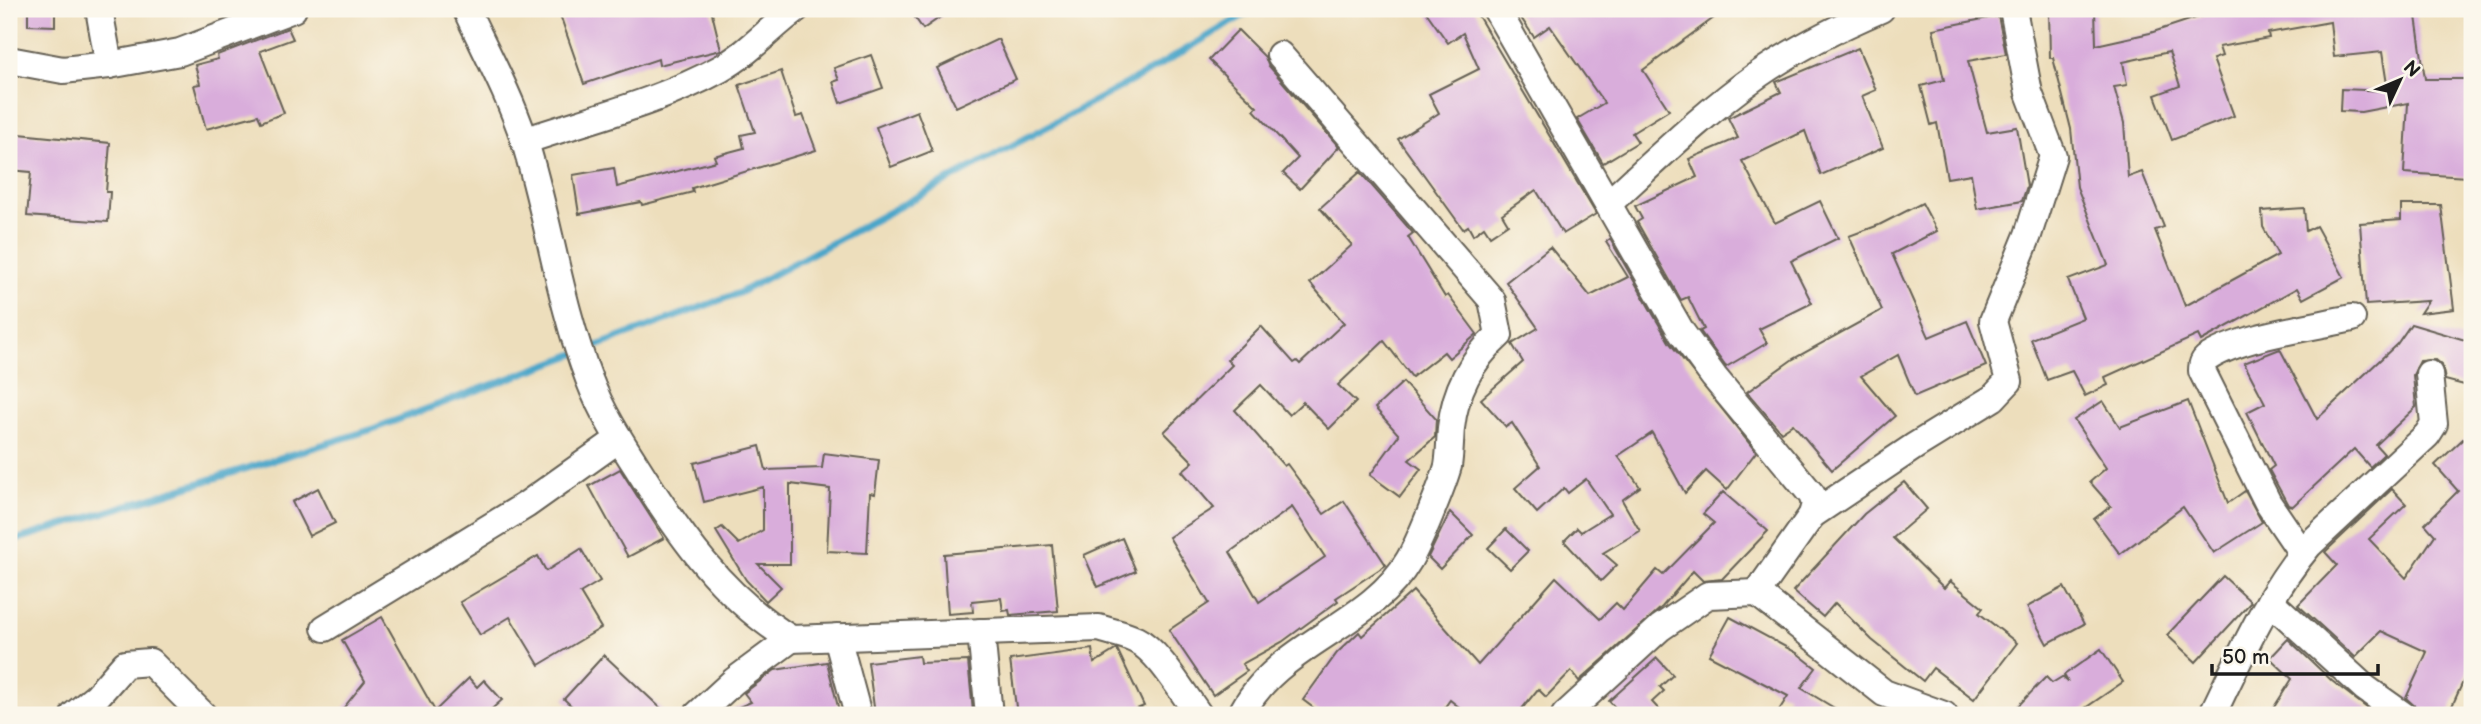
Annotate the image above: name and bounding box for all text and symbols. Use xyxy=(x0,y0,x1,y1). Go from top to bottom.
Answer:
north arrow xyxy=(2366,46,2436,116)
text: N xyxy=(2398,56,2424,82)
scale bar xyxy=(2212,633,2378,677)
text: 50 m xyxy=(2222,645,2269,670)

